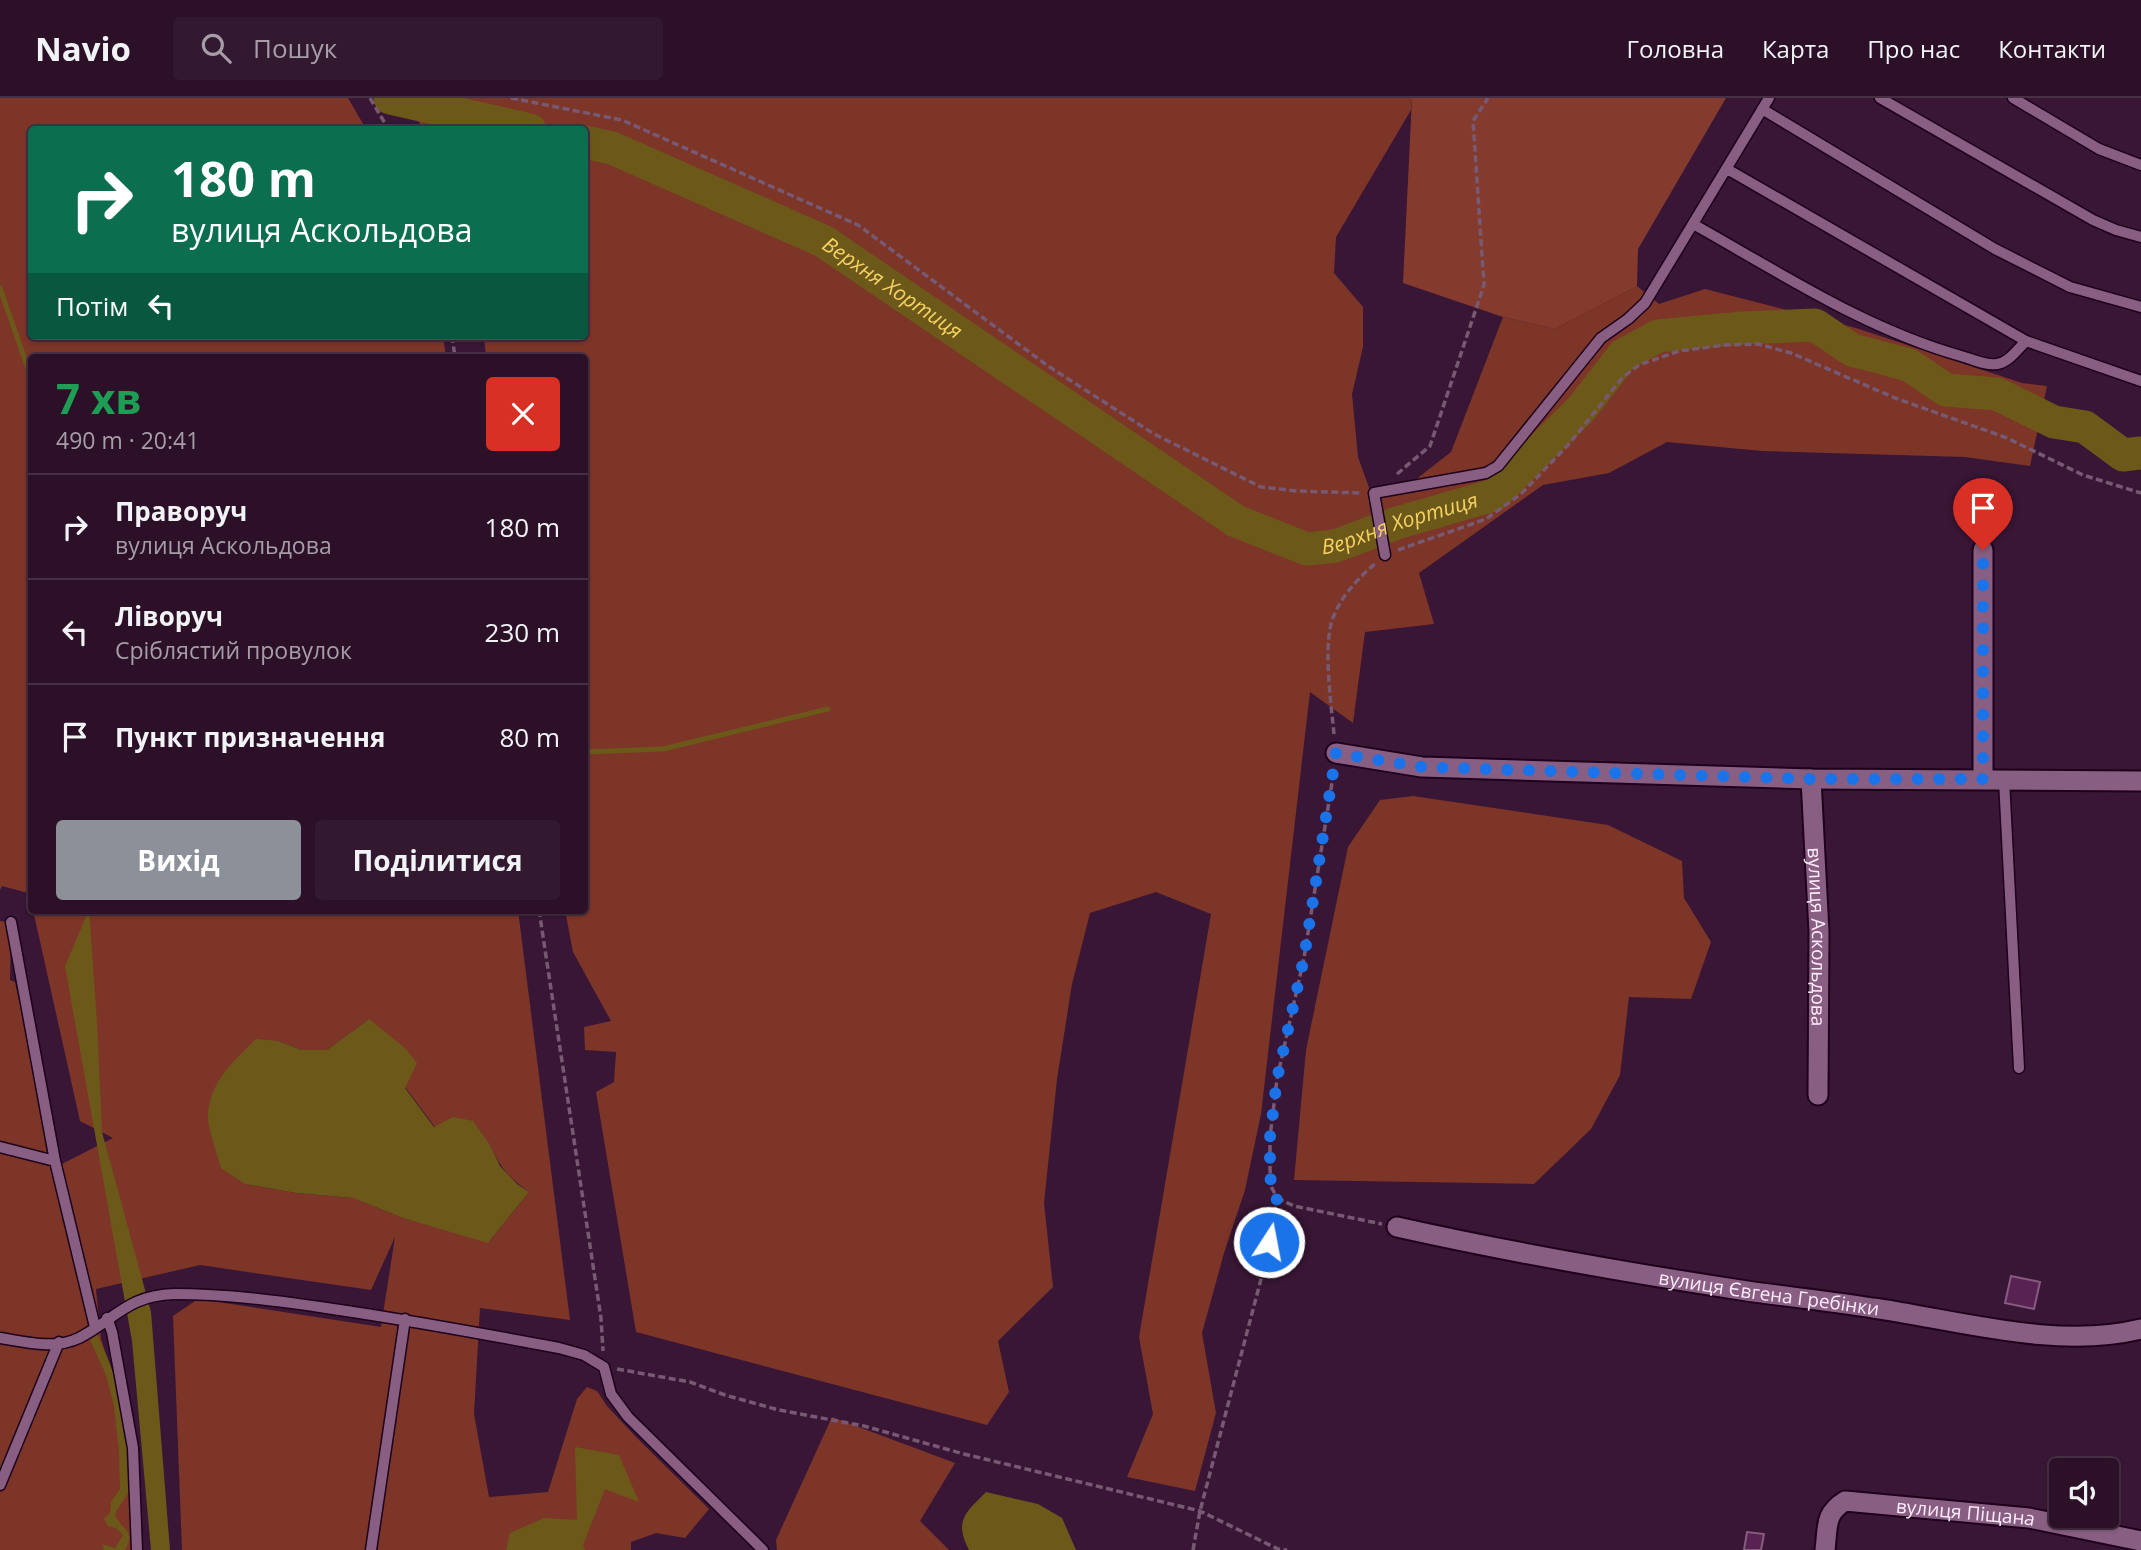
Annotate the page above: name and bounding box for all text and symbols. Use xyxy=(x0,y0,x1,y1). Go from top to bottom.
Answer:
search box xyxy=(173,17,663,80)
text: Navio xyxy=(35,26,131,71)
icon: search xyxy=(197,29,235,67)
text: Пошук xyxy=(253,30,337,66)
text: Головна xyxy=(1627,32,1724,65)
text: Карта xyxy=(1762,32,1829,65)
text: Про нас xyxy=(1867,32,1960,65)
text: Контакти xyxy=(1998,32,2106,65)
text: 180 m xyxy=(171,145,316,211)
icon: right xyxy=(56,154,147,245)
text: вулиця Аскольдова xyxy=(171,208,472,251)
water label: Верхня Хортиця xyxy=(817,230,968,345)
icon: left xyxy=(142,287,180,325)
text: Потім xyxy=(56,288,128,324)
text: 7 хв xyxy=(56,369,142,426)
button: close xyxy=(486,377,560,451)
text: 490 m · 20:41 xyxy=(56,424,199,456)
pin xyxy=(1953,478,2013,550)
water label: Верхня Хортиця xyxy=(1320,485,1481,560)
icon: arrive xyxy=(1964,489,2002,527)
text: Праворуч xyxy=(115,493,247,529)
icon: right xyxy=(56,508,94,546)
text: 180 m xyxy=(485,509,560,545)
text: вулиця Аскольдова xyxy=(115,529,332,561)
text: Ліворуч xyxy=(115,598,223,634)
icon: left xyxy=(56,613,94,651)
text: 230 m xyxy=(485,614,560,650)
text: Сріблястий провулок xyxy=(115,634,352,666)
icon: arrive xyxy=(56,718,94,756)
text: Пункт призначення xyxy=(115,719,385,755)
text: 80 m xyxy=(499,719,560,755)
button: Вихід xyxy=(56,820,301,900)
button: Поділитися xyxy=(315,820,560,900)
street label: вулиця Аскольдова xyxy=(1802,847,1832,1026)
position arrow xyxy=(1232,1205,1306,1279)
street label: вулиця Євгена Гребінки xyxy=(1657,1264,1881,1322)
map controls xyxy=(2049,1458,2119,1528)
button: sound xyxy=(2049,1458,2119,1528)
street label: вулиця Піщана xyxy=(1895,1493,2038,1532)

